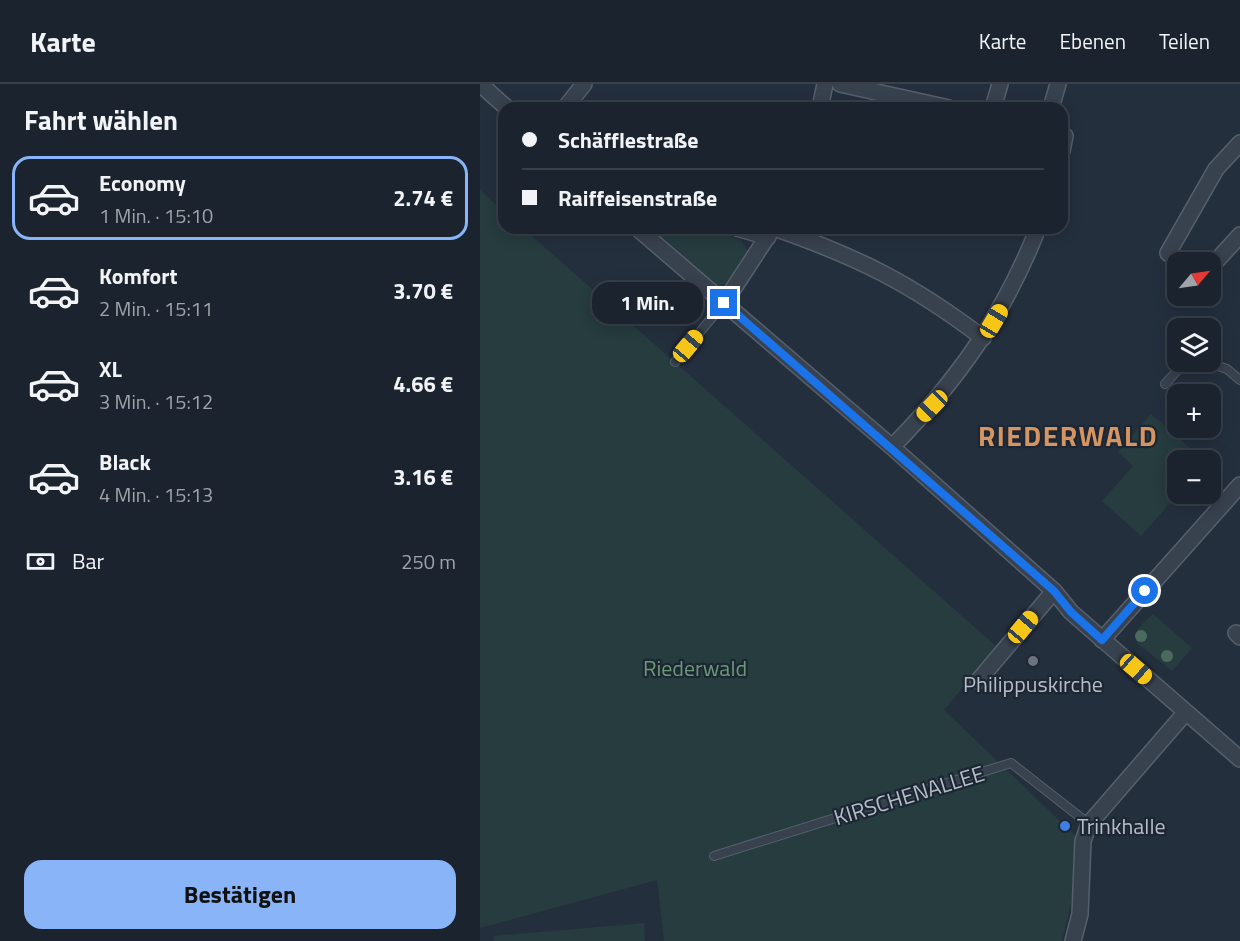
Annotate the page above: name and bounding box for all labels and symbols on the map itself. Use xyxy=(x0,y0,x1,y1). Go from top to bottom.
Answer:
north arrow xyxy=(1167,252,1221,306)
callout: 1 Min. xyxy=(592,282,703,324)
route end xyxy=(710,289,737,316)
car xyxy=(977,301,1011,341)
car xyxy=(670,326,706,366)
car xyxy=(913,387,951,425)
district label: RIEDERWALD xyxy=(978,414,1158,457)
route start xyxy=(1131,577,1158,604)
car xyxy=(1005,607,1041,647)
car xyxy=(1117,650,1155,688)
park label: Riederwald xyxy=(643,651,747,685)
marker: Philippuskirche xyxy=(1026,654,1040,668)
place label: Philippuskirche xyxy=(963,667,1103,701)
street label: KIRSCHENALLEE xyxy=(830,756,988,834)
place label: Trinkhalle xyxy=(1077,809,1166,843)
marker: Trinkhalle xyxy=(1058,819,1072,833)

